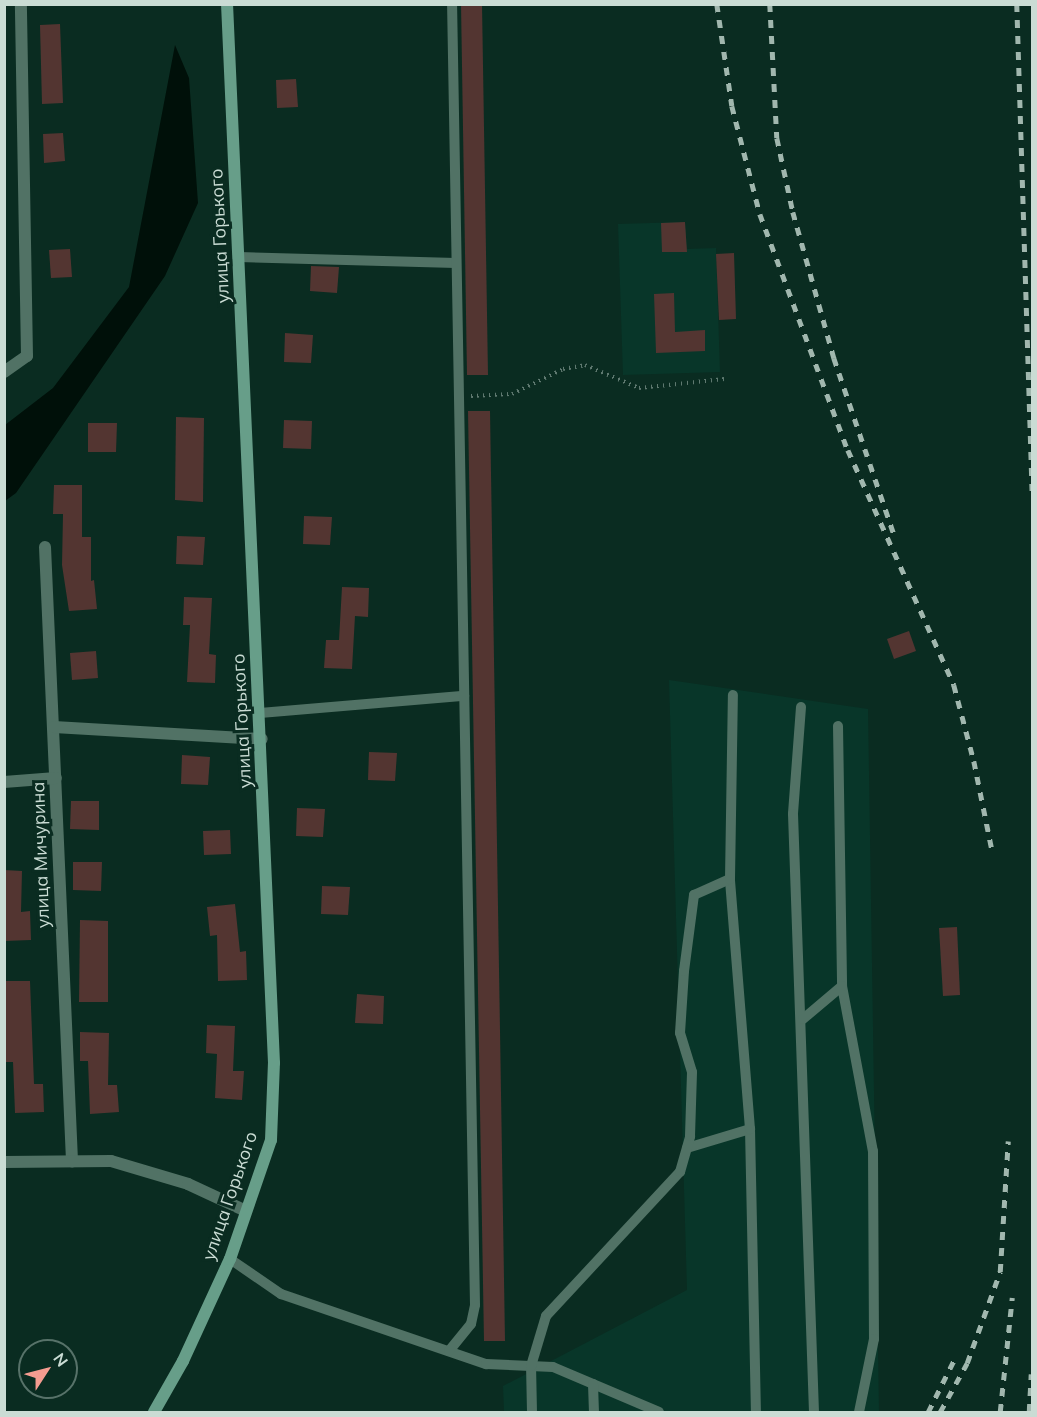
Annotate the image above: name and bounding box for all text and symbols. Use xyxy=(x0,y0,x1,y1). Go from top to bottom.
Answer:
street label: улица Горького xyxy=(206,168,234,304)
street label: улица Горького xyxy=(228,653,256,789)
street label: улица Мичурина xyxy=(28,781,54,929)
street label: улица Горького xyxy=(198,1129,262,1263)
north arrow xyxy=(18,1339,78,1399)
text: N xyxy=(49,1349,73,1370)

